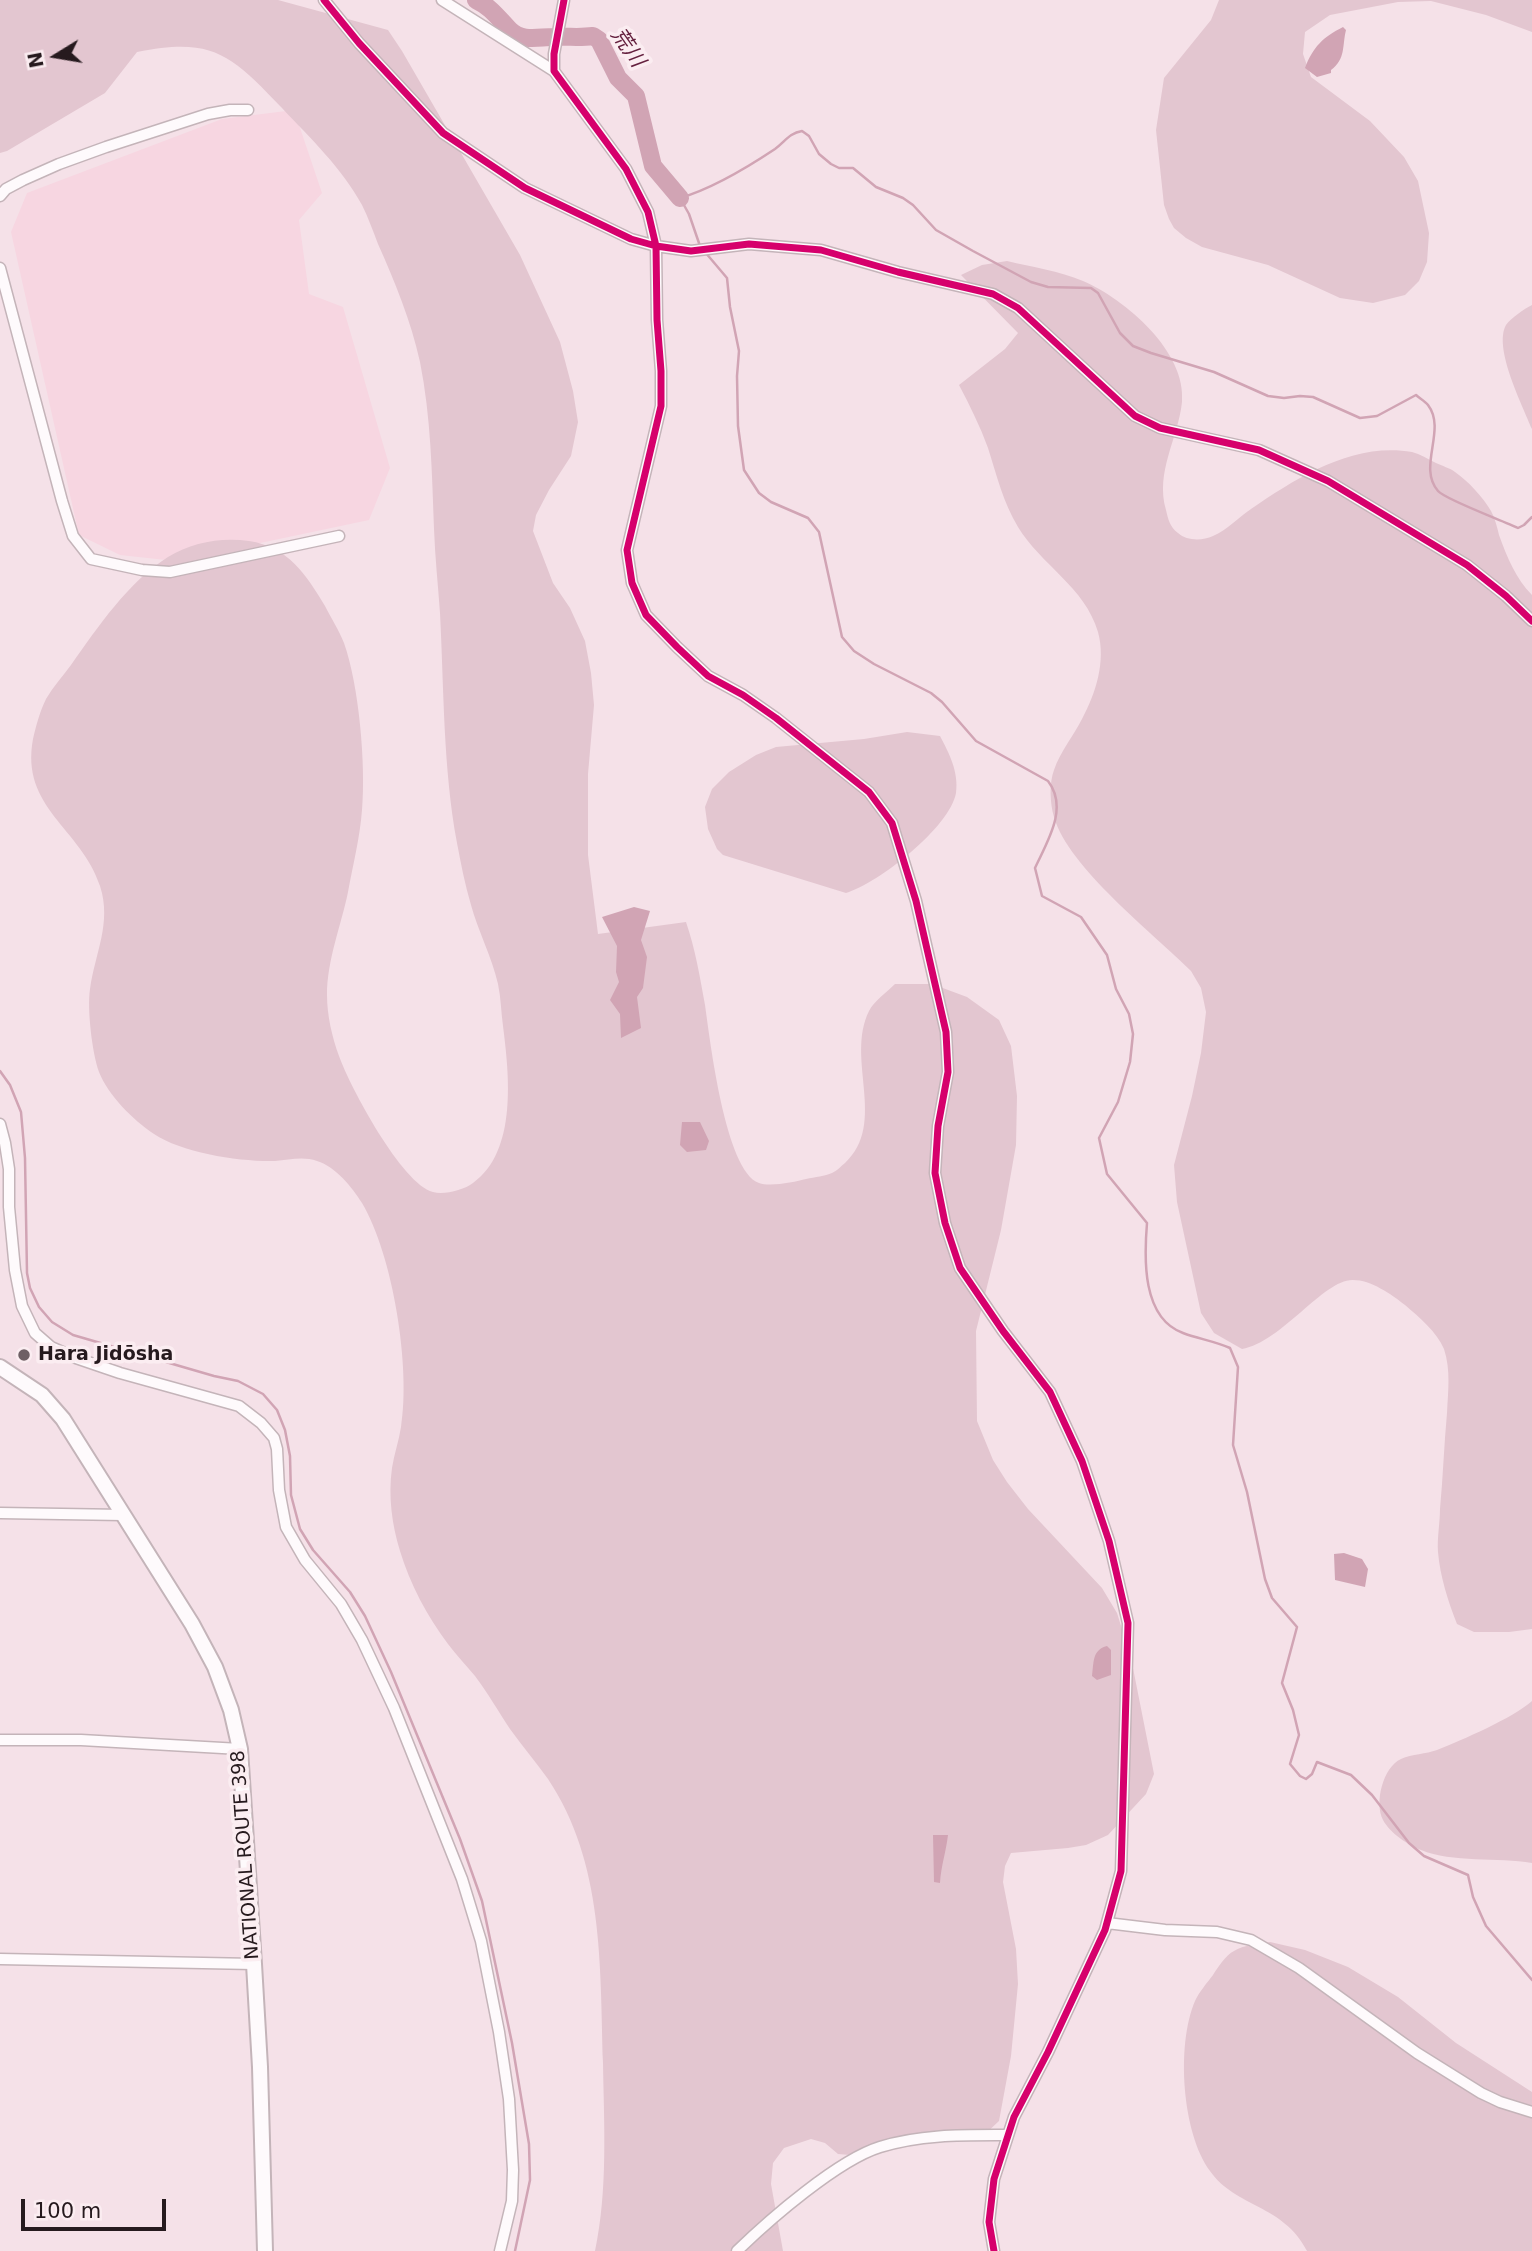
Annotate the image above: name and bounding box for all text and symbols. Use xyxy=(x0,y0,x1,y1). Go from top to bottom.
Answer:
north arrow xyxy=(21,21,91,91)
water label: 荒川 xyxy=(605,24,649,72)
text: N xyxy=(23,50,48,70)
place label: Hara Jidōsha xyxy=(38,1344,173,1366)
marker: Hara Jidōsha xyxy=(16,1347,32,1363)
street label: NATIONAL ROUTE 398 xyxy=(227,1750,265,1960)
scale bar xyxy=(24,2184,170,2228)
text: 100 m xyxy=(34,2199,101,2223)

